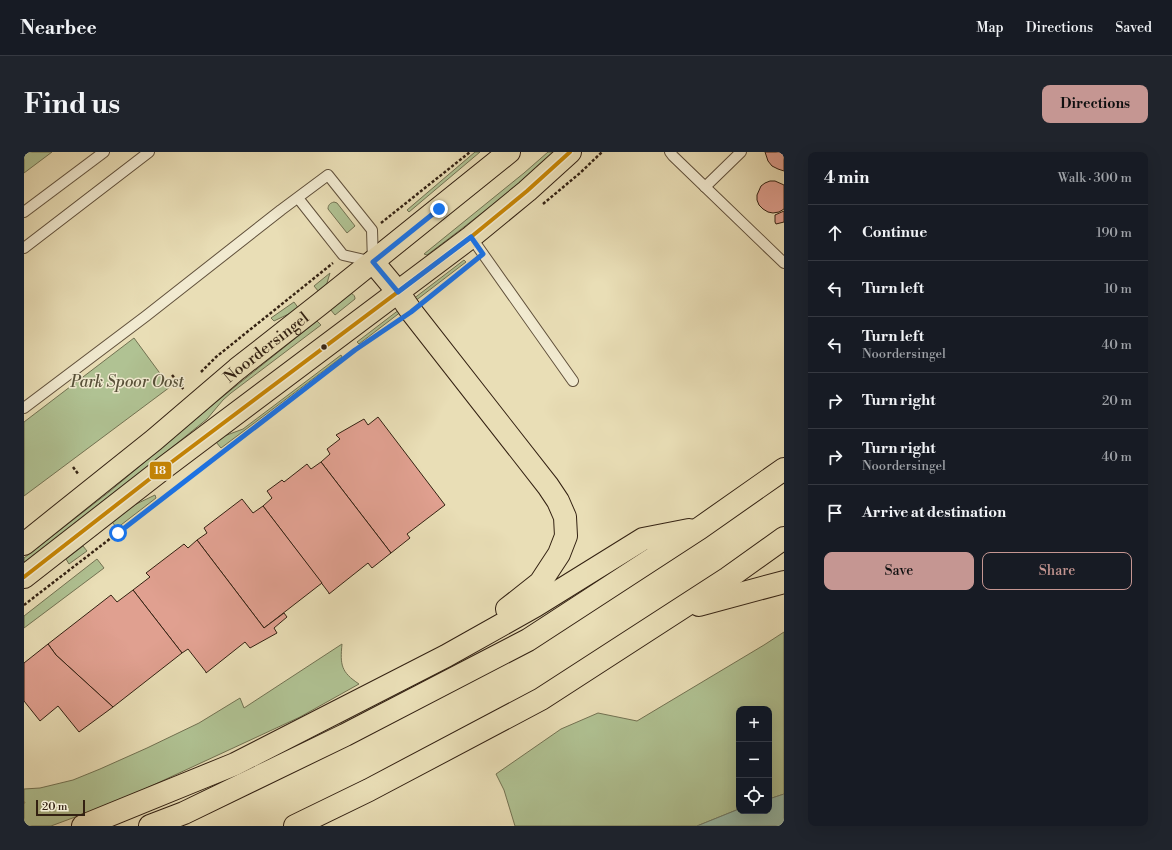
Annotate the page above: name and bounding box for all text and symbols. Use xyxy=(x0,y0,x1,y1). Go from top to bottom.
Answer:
text: Nearbee xyxy=(20,16,97,40)
text: Map xyxy=(976,19,1004,37)
text: Directions xyxy=(1026,19,1093,37)
text: Saved xyxy=(1115,19,1152,37)
button: Directions xyxy=(1042,85,1148,123)
text: Find us xyxy=(24,87,120,122)
text: 4 min xyxy=(824,167,869,189)
text: Walk · 300 m xyxy=(1058,170,1132,186)
route end xyxy=(430,200,448,218)
icon: ahead xyxy=(824,222,846,244)
text: Continue xyxy=(862,223,927,242)
text: 190 m xyxy=(1096,225,1132,241)
icon: left xyxy=(824,278,846,300)
text: Turn left xyxy=(862,279,924,298)
text: 10 m xyxy=(1104,281,1132,297)
street label: Noordersingel xyxy=(219,307,313,387)
text: Turn left xyxy=(862,327,924,346)
icon: left xyxy=(824,334,846,356)
text: 40 m xyxy=(1102,337,1132,353)
unlabelled marker xyxy=(319,342,329,352)
text: Noordersingel xyxy=(862,346,946,362)
park label: Park Spoor Oost xyxy=(69,372,184,392)
icon: right xyxy=(824,390,846,412)
text: Turn right xyxy=(862,391,936,410)
text: 20 m xyxy=(1102,393,1132,409)
text: Turn right xyxy=(862,439,936,458)
icon: right xyxy=(824,446,846,468)
text: 40 m xyxy=(1102,449,1132,465)
text: Noordersingel xyxy=(862,458,946,474)
line badge: 18 xyxy=(149,461,172,480)
text: 18 xyxy=(154,464,166,478)
icon: arrive xyxy=(824,502,846,524)
text: Arrive at destination xyxy=(862,503,1006,522)
route start xyxy=(109,524,127,542)
button: Save xyxy=(824,552,974,590)
button: Share xyxy=(982,552,1132,590)
map controls xyxy=(736,706,772,814)
button: + xyxy=(736,706,772,742)
button: − xyxy=(736,742,772,778)
button: locate xyxy=(736,778,772,814)
scale bar xyxy=(36,798,85,817)
text: 20 m xyxy=(42,800,67,814)

